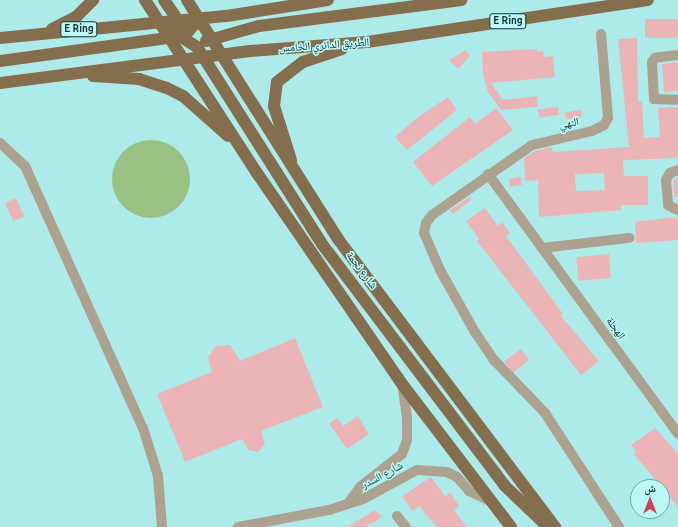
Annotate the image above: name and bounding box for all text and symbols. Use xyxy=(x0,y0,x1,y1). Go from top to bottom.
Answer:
road number: E Ring xyxy=(489,13,527,29)
road number: E Ring xyxy=(60,21,98,37)
street label: الطريق الدائري الخامس xyxy=(278,35,370,55)
street label: النهي xyxy=(558,115,580,131)
street label: شارع نجمة xyxy=(344,249,380,291)
street label: الهجلة xyxy=(604,314,628,342)
street label: شارع السدر xyxy=(359,459,405,491)
north arrow xyxy=(630,479,670,519)
text: ش xyxy=(644,482,656,494)

